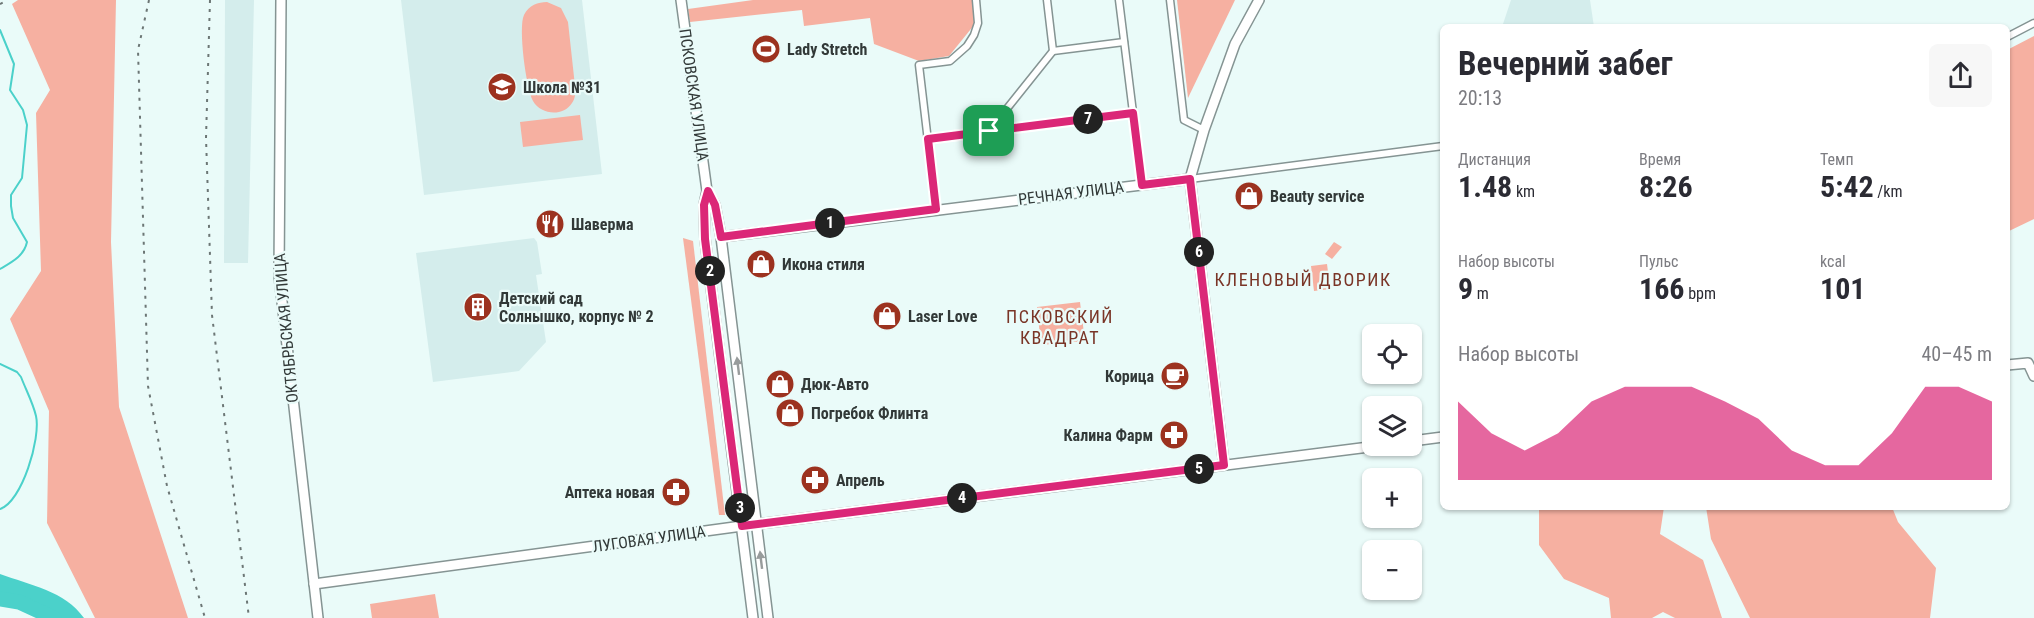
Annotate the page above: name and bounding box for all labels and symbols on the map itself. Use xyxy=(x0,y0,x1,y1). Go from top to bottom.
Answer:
street label: ПСКОВСКАЯ УЛИЦА xyxy=(675,27,713,163)
sports icon: Lady Stretch xyxy=(750,33,782,65)
place label: Lady Stretch xyxy=(787,40,868,59)
school or university icon: Школа №31 xyxy=(486,71,518,103)
place label: Школа №31 xyxy=(523,78,601,97)
pin: 7 xyxy=(1073,104,1103,134)
pin xyxy=(963,105,1014,156)
street label: РЕЧНАЯ УЛИЦА xyxy=(1017,177,1125,209)
shop icon: Beauty service xyxy=(1233,180,1265,212)
place label: Beauty service xyxy=(1270,187,1365,206)
restaurant icon: Шаверма xyxy=(534,208,566,240)
pin: 1 xyxy=(815,208,845,238)
place label: Шаверма xyxy=(571,215,634,234)
pin: 6 xyxy=(1184,237,1214,267)
shop icon: Икона стиля xyxy=(745,248,777,280)
street label: ОКТЯБРЬСКАЯ УЛИЦА xyxy=(270,252,302,404)
place label: Икона стиля xyxy=(782,255,865,274)
pin: 2 xyxy=(695,256,725,286)
district label: КЛЕНОВЫЙ ДВОРИК xyxy=(1214,269,1392,290)
place label: Детский сад Солнышко, корпус № 2 xyxy=(499,289,654,326)
building icon: Детский сад Солнышко, корпус № 2 xyxy=(462,291,494,323)
shop icon: Laser Love xyxy=(871,300,903,332)
district label: ПСКОВСКИЙ КВАДРАТ xyxy=(1006,306,1114,348)
place label: Laser Love xyxy=(908,307,978,326)
one-way arrow xyxy=(733,357,743,376)
cafe icon: Корица xyxy=(1159,360,1191,392)
place label: Корица xyxy=(1105,367,1154,386)
shop icon: Дюк-Авто xyxy=(764,368,796,400)
place label: Дюк-Авто xyxy=(801,375,869,394)
shop icon: Погребок Флинта xyxy=(774,397,806,429)
place label: Погребок Флинта xyxy=(811,404,929,423)
pharmacy icon: Калина Фарм xyxy=(1158,419,1190,451)
place label: Калина Фарм xyxy=(1064,426,1153,445)
pin: 5 xyxy=(1184,454,1214,484)
pharmacy icon: Апрель xyxy=(799,464,831,496)
place label: Апрель xyxy=(836,471,885,490)
pharmacy icon: Аптека новая xyxy=(660,476,692,508)
place label: Аптека новая xyxy=(565,483,655,502)
pin: 4 xyxy=(947,483,977,513)
pin: 3 xyxy=(725,493,755,523)
street label: ЛУГОВАЯ УЛИЦА xyxy=(591,522,707,556)
one-way arrow xyxy=(757,550,766,569)

